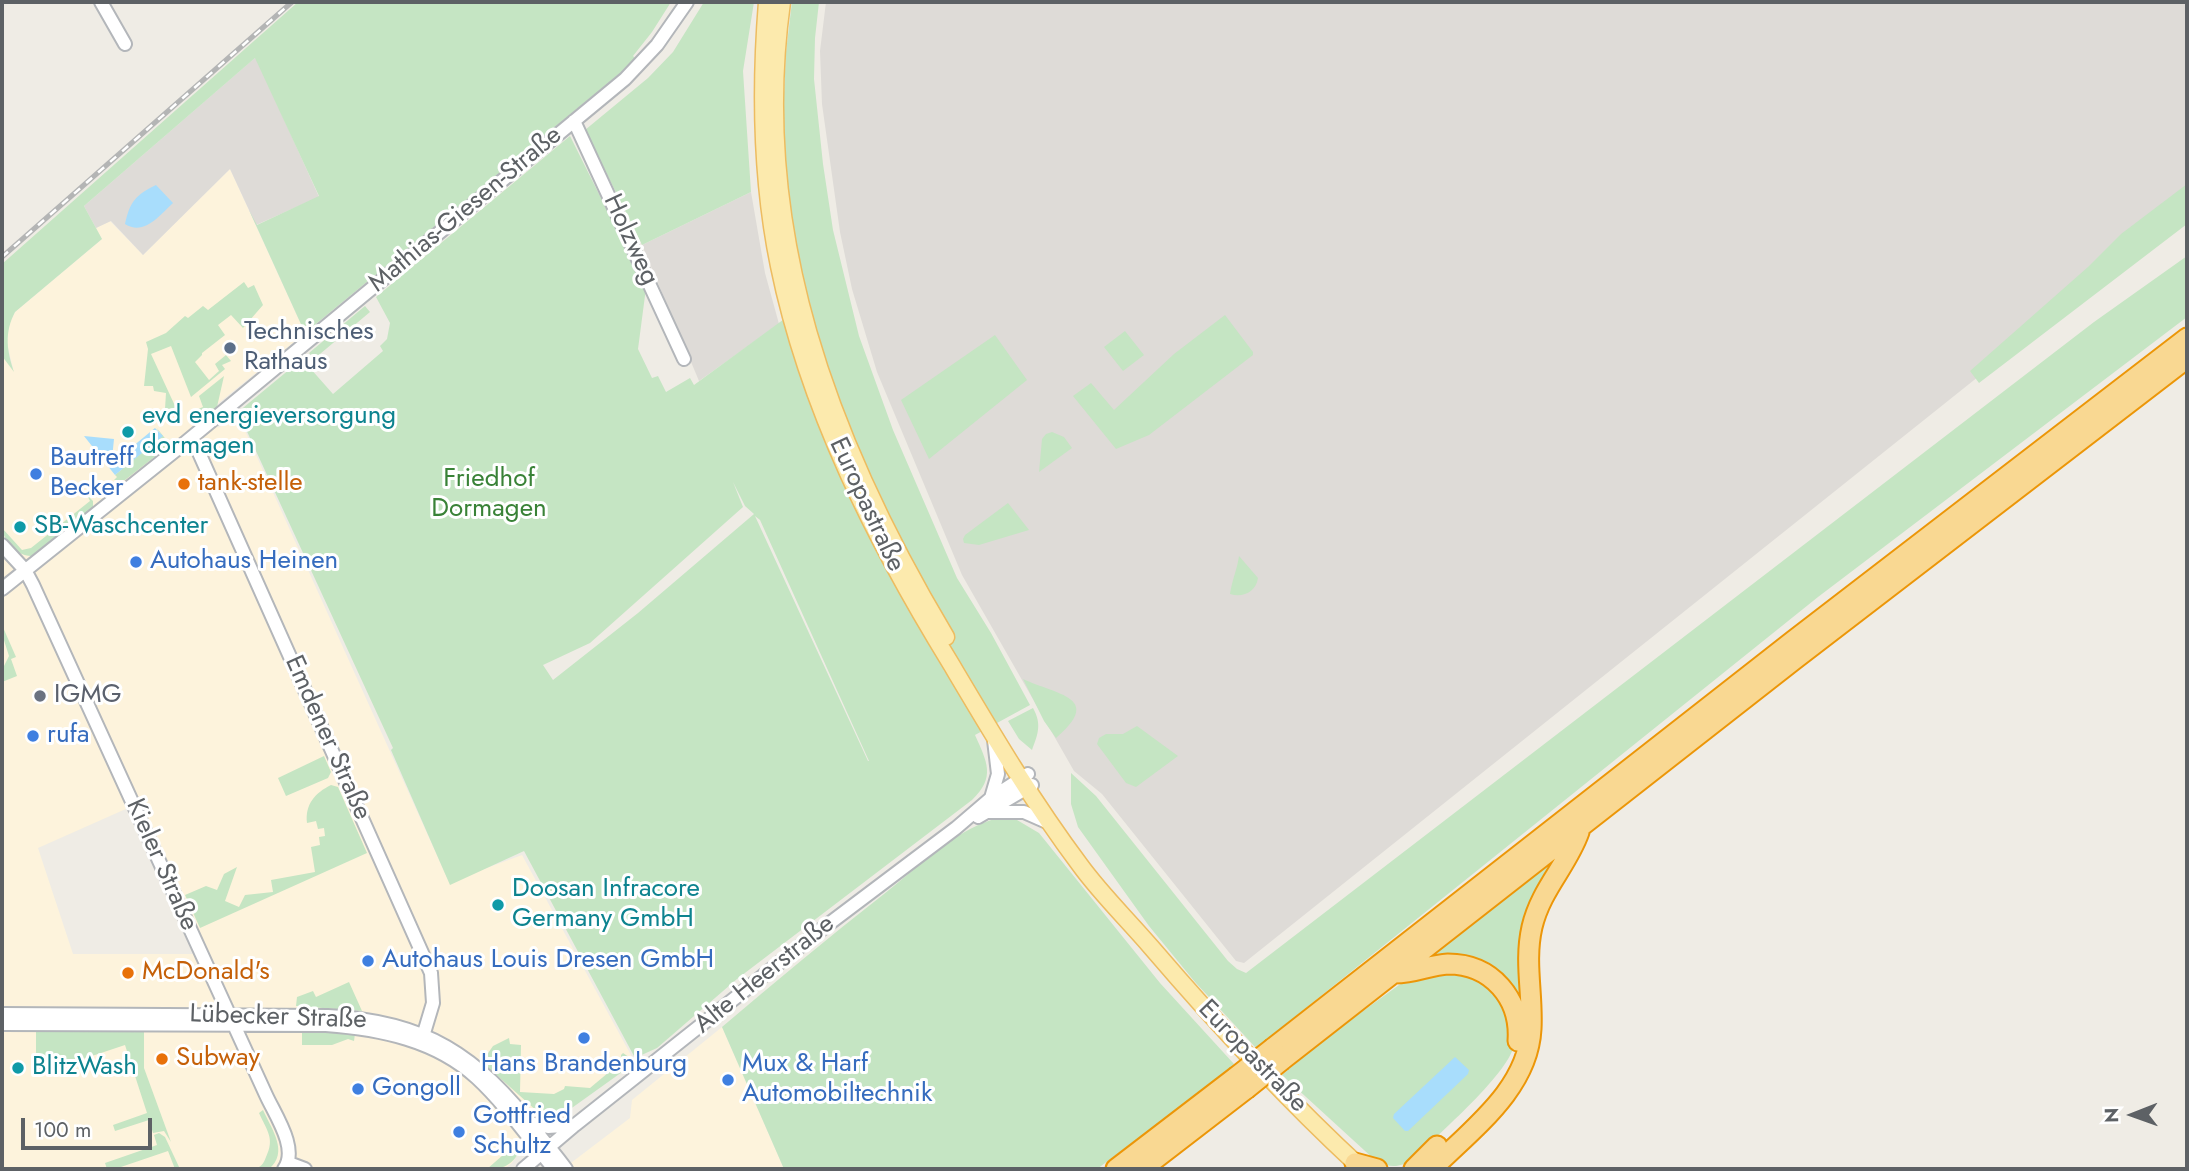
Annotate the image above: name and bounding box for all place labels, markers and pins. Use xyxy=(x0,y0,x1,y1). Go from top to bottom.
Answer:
place label: Technisches Rathaus xyxy=(244,317,374,378)
marker: Technisches Rathaus xyxy=(222,340,238,356)
place label: evd energieversorgung dormagen xyxy=(142,401,396,462)
marker: evd energieversorgung dormagen xyxy=(120,424,136,440)
place label: Bautreff Becker xyxy=(50,443,134,504)
marker: Bautreff Becker xyxy=(28,466,44,482)
place label: tank-stelle xyxy=(198,468,303,500)
marker: tank-stelle xyxy=(176,476,192,492)
place label: SB-Waschcenter xyxy=(34,511,208,543)
marker: SB-Waschcenter xyxy=(12,519,28,535)
place label: Autohaus Heinen xyxy=(150,546,338,578)
marker: Autohaus Heinen xyxy=(128,554,144,570)
place label: IGMG xyxy=(54,680,122,712)
marker: IGMG xyxy=(32,688,48,704)
place label: rufa xyxy=(47,720,90,752)
marker: rufa xyxy=(25,728,41,744)
place label: Doosan Infracore Germany GmbH xyxy=(512,874,700,936)
marker: Doosan Infracore Germany GmbH xyxy=(490,897,506,913)
place label: Autohaus Louis Dresen GmbH xyxy=(382,945,714,977)
marker: Autohaus Louis Dresen GmbH xyxy=(360,953,376,969)
place label: McDonald's xyxy=(142,957,270,989)
marker: McDonald's xyxy=(120,965,136,981)
marker: Hans Brandenburg xyxy=(576,1030,592,1046)
place label: Subway xyxy=(176,1043,260,1075)
place label: Hans Brandenburg xyxy=(481,1049,687,1081)
place label: Mux & Harf Automobiltechnik xyxy=(742,1049,932,1110)
marker: Subway xyxy=(154,1051,170,1067)
place label: BlitzWash xyxy=(32,1052,137,1084)
marker: BlitzWash xyxy=(10,1060,26,1076)
marker: Mux & Harf Automobiltechnik xyxy=(720,1072,736,1088)
place label: Gongoll xyxy=(372,1073,461,1105)
marker: Gongoll xyxy=(350,1081,366,1097)
place label: Gottfried Schultz xyxy=(473,1101,571,1162)
marker: Gottfried Schultz xyxy=(451,1124,467,1140)

